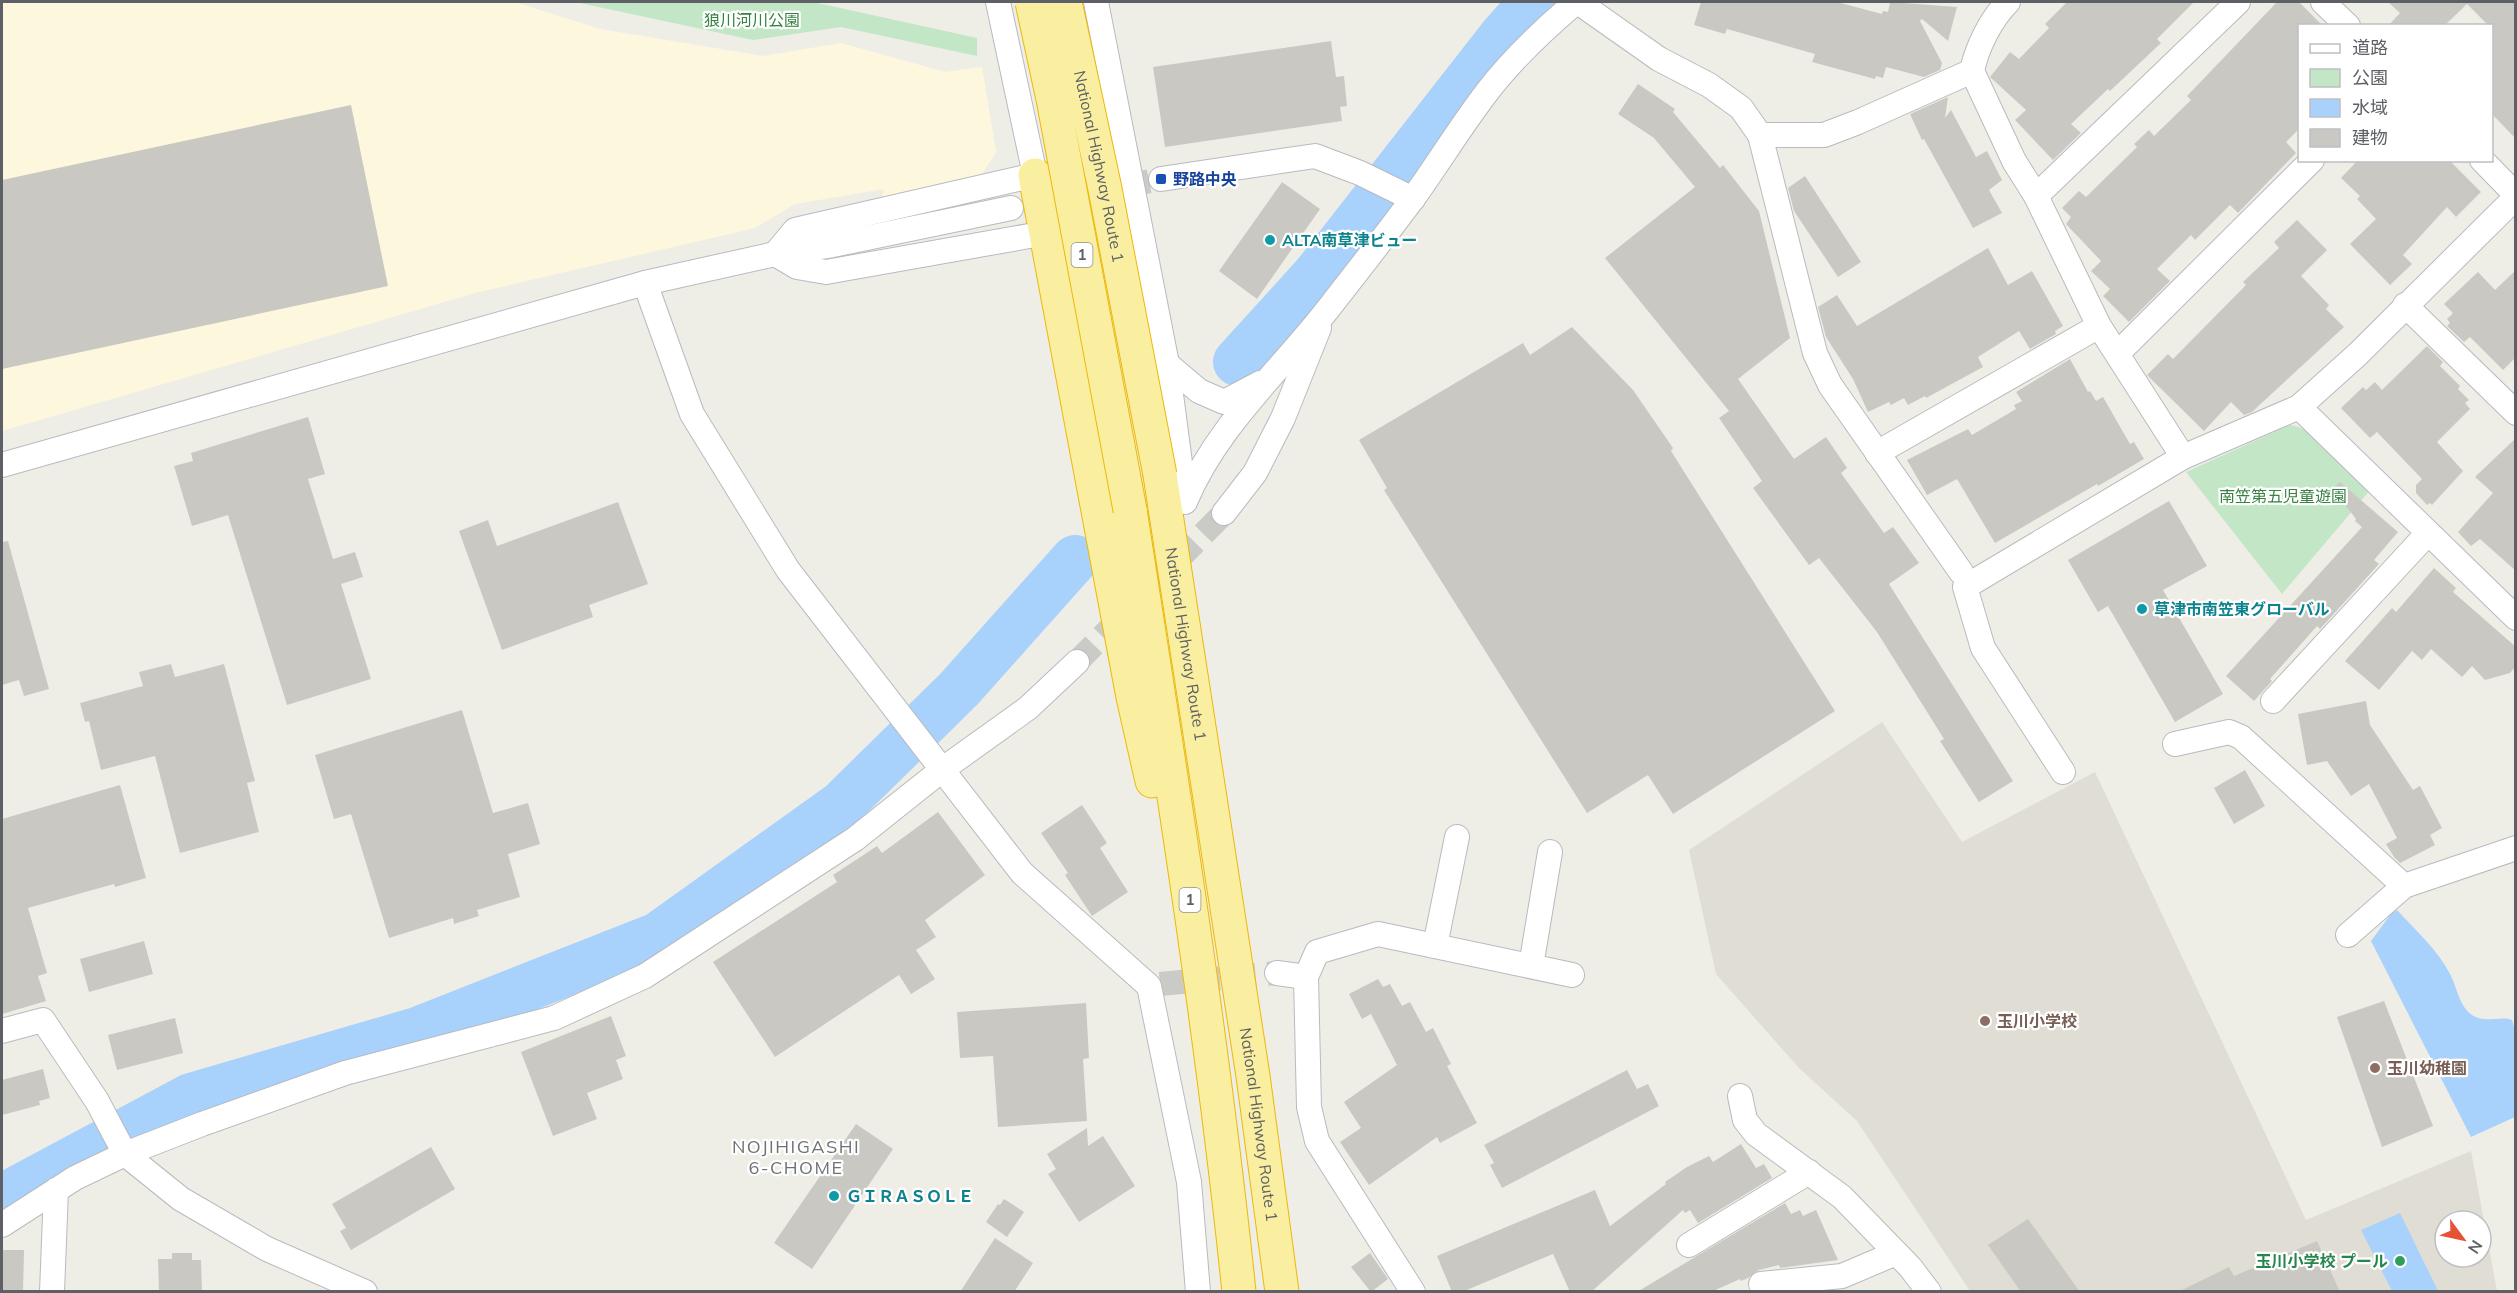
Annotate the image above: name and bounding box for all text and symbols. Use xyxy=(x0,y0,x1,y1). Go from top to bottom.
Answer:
park label: 狼川河川公園 xyxy=(704,10,800,30)
legend xyxy=(2298,24,2493,162)
text: 道路 xyxy=(2352,36,2388,59)
text: 公園 xyxy=(2352,66,2388,89)
street label: National Highway Route 1 xyxy=(1070,69,1130,263)
text: 水域 xyxy=(2352,96,2388,119)
text: 建物 xyxy=(2352,126,2388,149)
place label: 野路中央 xyxy=(1173,169,1237,189)
marker: 野路中央 xyxy=(1154,172,1168,186)
place label: ALTA南草津ビュー xyxy=(1282,230,1418,250)
marker: ALTA南草津ビュー xyxy=(1263,233,1277,247)
road number: 1 xyxy=(1072,243,1092,267)
park label: 南笠第五児童遊園 xyxy=(2219,486,2347,506)
street label: National Highway Route 1 xyxy=(1161,546,1211,742)
place label: 草津市南笠東グローバル xyxy=(2154,599,2330,619)
marker: 草津市南笠東グローバル xyxy=(2135,602,2149,616)
road number: 1 xyxy=(1180,888,1200,912)
place label: 玉川小学校 xyxy=(1997,1011,2077,1031)
marker: 玉川小学校 xyxy=(1978,1014,1992,1028)
street label: National Highway Route 1 xyxy=(1236,1026,1282,1223)
place label: 玉川幼稚園 xyxy=(2387,1058,2467,1078)
marker: 玉川幼稚園 xyxy=(2368,1061,2382,1075)
district label: NOJIHIGASHI 6-CHOME xyxy=(732,1135,860,1179)
place label: ＧＩＲＡＳＯＬＥ xyxy=(846,1186,974,1206)
marker: ＧＩＲＡＳＯＬＥ xyxy=(827,1189,841,1203)
north arrow xyxy=(2433,1209,2493,1269)
text: N xyxy=(2464,1237,2487,1258)
place label: 玉川小学校 プール xyxy=(2256,1251,2388,1271)
marker: 玉川小学校 プール xyxy=(2393,1254,2407,1268)

